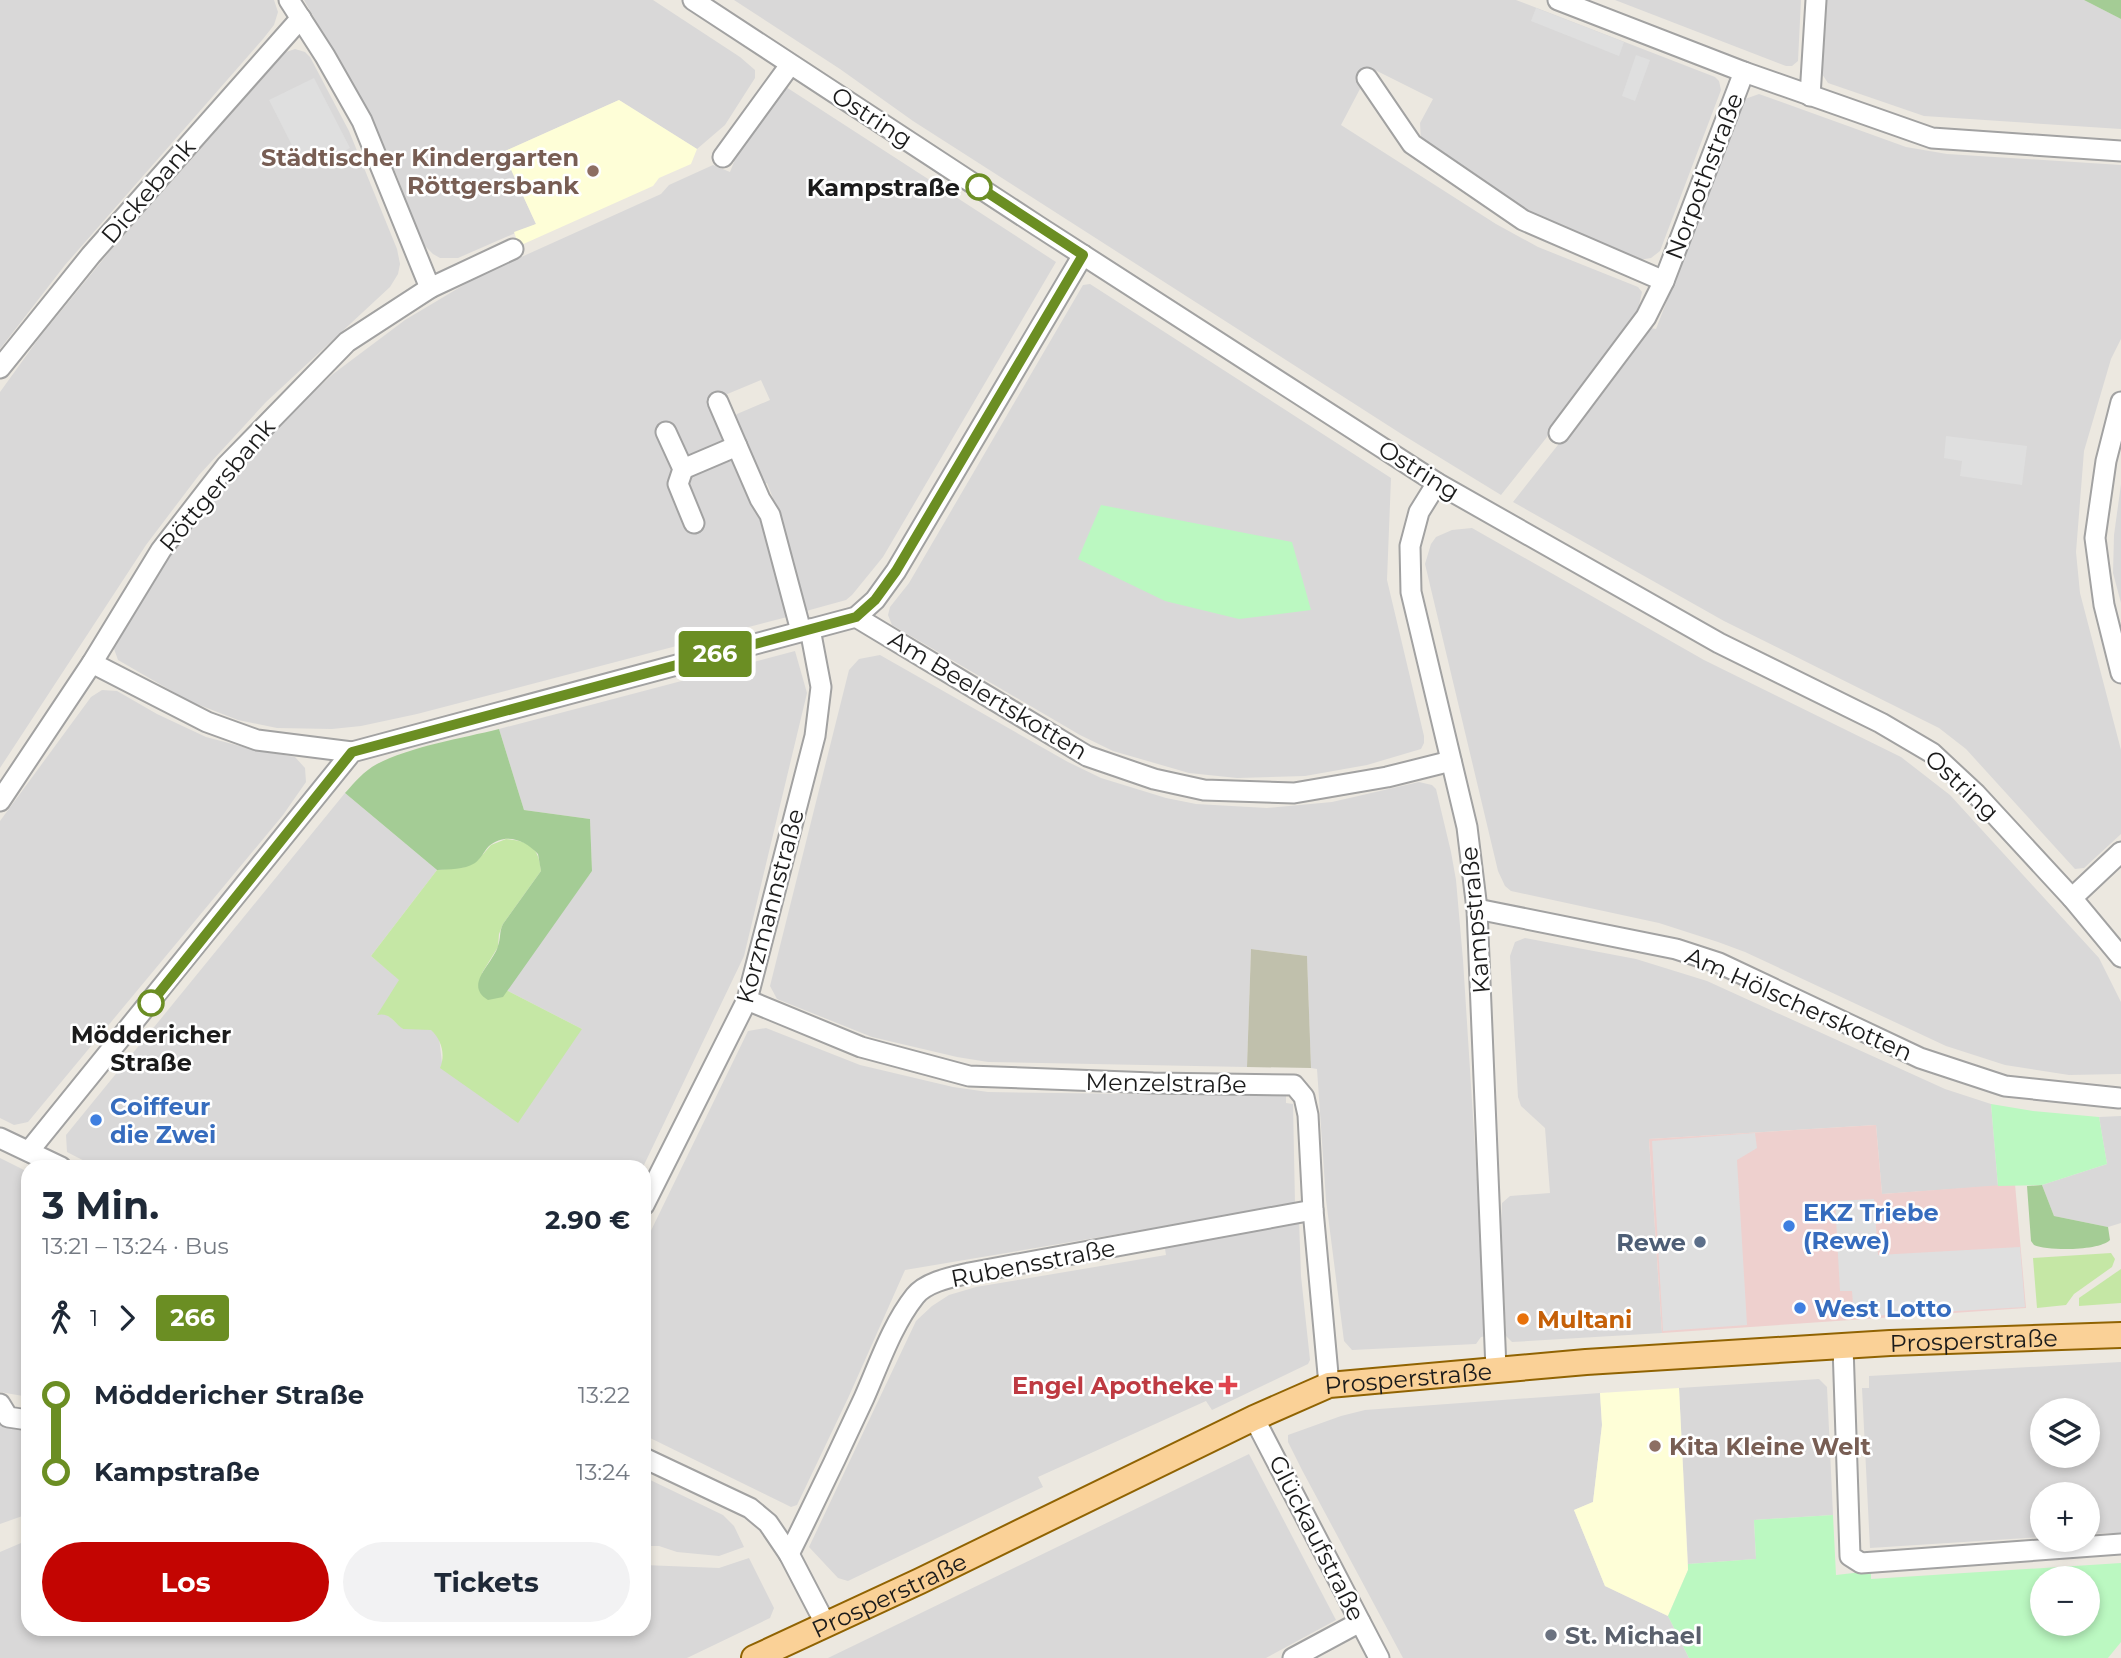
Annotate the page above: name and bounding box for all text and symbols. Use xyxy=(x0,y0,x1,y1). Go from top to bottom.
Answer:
street label: Ostring xyxy=(826,80,918,154)
street label: Norpothstraße xyxy=(1659,89,1749,263)
street label: Dickebank xyxy=(95,132,202,249)
place label: Städtischer Kindergarten Röttgersbank xyxy=(261,143,579,200)
marker: Städtischer Kindergarten Röttgersbank xyxy=(585,163,601,179)
place label: Kampstraße xyxy=(807,173,960,202)
marker: Kampstraße xyxy=(966,174,992,200)
street label: Röttgersbank xyxy=(153,412,281,557)
street label: Ostring xyxy=(1373,434,1465,506)
street label: Am Beelertskotten xyxy=(883,624,1093,766)
line badge: 266 xyxy=(675,631,755,677)
text: 266 xyxy=(693,639,737,668)
street label: Ostring xyxy=(1919,744,2005,826)
street label: Korzmannstraße xyxy=(730,806,810,1006)
street label: Kampstraße xyxy=(1454,845,1496,995)
street label: Am Hölscherskotten xyxy=(1681,941,1917,1067)
marker: Möddericher Straße xyxy=(138,990,164,1016)
place label: Möddericher Straße xyxy=(71,1020,231,1077)
street label: Menzelstraße xyxy=(1085,1067,1247,1099)
place label: Coiffeur die Zwei xyxy=(110,1092,216,1149)
marker: Coiffeur die Zwei xyxy=(88,1112,104,1128)
text: 3 Min. xyxy=(42,1182,159,1229)
place label: EKZ Triebe (Rewe) xyxy=(1803,1198,1939,1255)
text: 2.90 € xyxy=(545,1204,630,1236)
marker: EKZ Triebe (Rewe) xyxy=(1781,1218,1797,1234)
place label: Rewe xyxy=(1616,1228,1686,1257)
text: 13:21 – 13:24 · Bus xyxy=(42,1232,229,1260)
street label: Rubensstraße xyxy=(948,1233,1118,1293)
marker: Rewe xyxy=(1692,1234,1708,1250)
place label: West Lotto xyxy=(1814,1294,1952,1323)
icon: walk xyxy=(42,1299,80,1337)
icon: forward xyxy=(108,1299,146,1337)
marker: West Lotto xyxy=(1792,1300,1808,1316)
text: 266 xyxy=(170,1303,215,1332)
text: 1 xyxy=(90,1304,98,1332)
place label: Multani xyxy=(1537,1305,1632,1334)
marker: Multani xyxy=(1515,1311,1531,1327)
street label: Prosperstraße xyxy=(1889,1323,2058,1357)
street label: Prosperstraße xyxy=(1323,1356,1493,1400)
place label: Engel Apotheke xyxy=(1012,1371,1214,1400)
marker: Engel Apotheke xyxy=(1220,1377,1236,1393)
text: Möddericher Straße xyxy=(94,1379,364,1411)
text: 13:22 xyxy=(578,1381,630,1409)
map controls xyxy=(2030,1398,2100,1636)
button: layers xyxy=(2030,1398,2100,1468)
place label: Kita Kleine Welt xyxy=(1669,1432,1872,1461)
marker: Kita Kleine Welt xyxy=(1647,1438,1663,1454)
street label: Glückaufstraße xyxy=(1263,1450,1371,1626)
text: Kampstraße xyxy=(94,1456,260,1488)
text: 13:24 xyxy=(576,1458,630,1486)
button: + xyxy=(2030,1482,2100,1552)
button: Los xyxy=(42,1542,329,1622)
button: Tickets xyxy=(343,1542,630,1622)
street label: Prosperstraße xyxy=(807,1546,971,1644)
button: − xyxy=(2030,1566,2100,1636)
place label: St. Michael xyxy=(1565,1621,1702,1650)
marker: St. Michael xyxy=(1543,1627,1559,1643)

